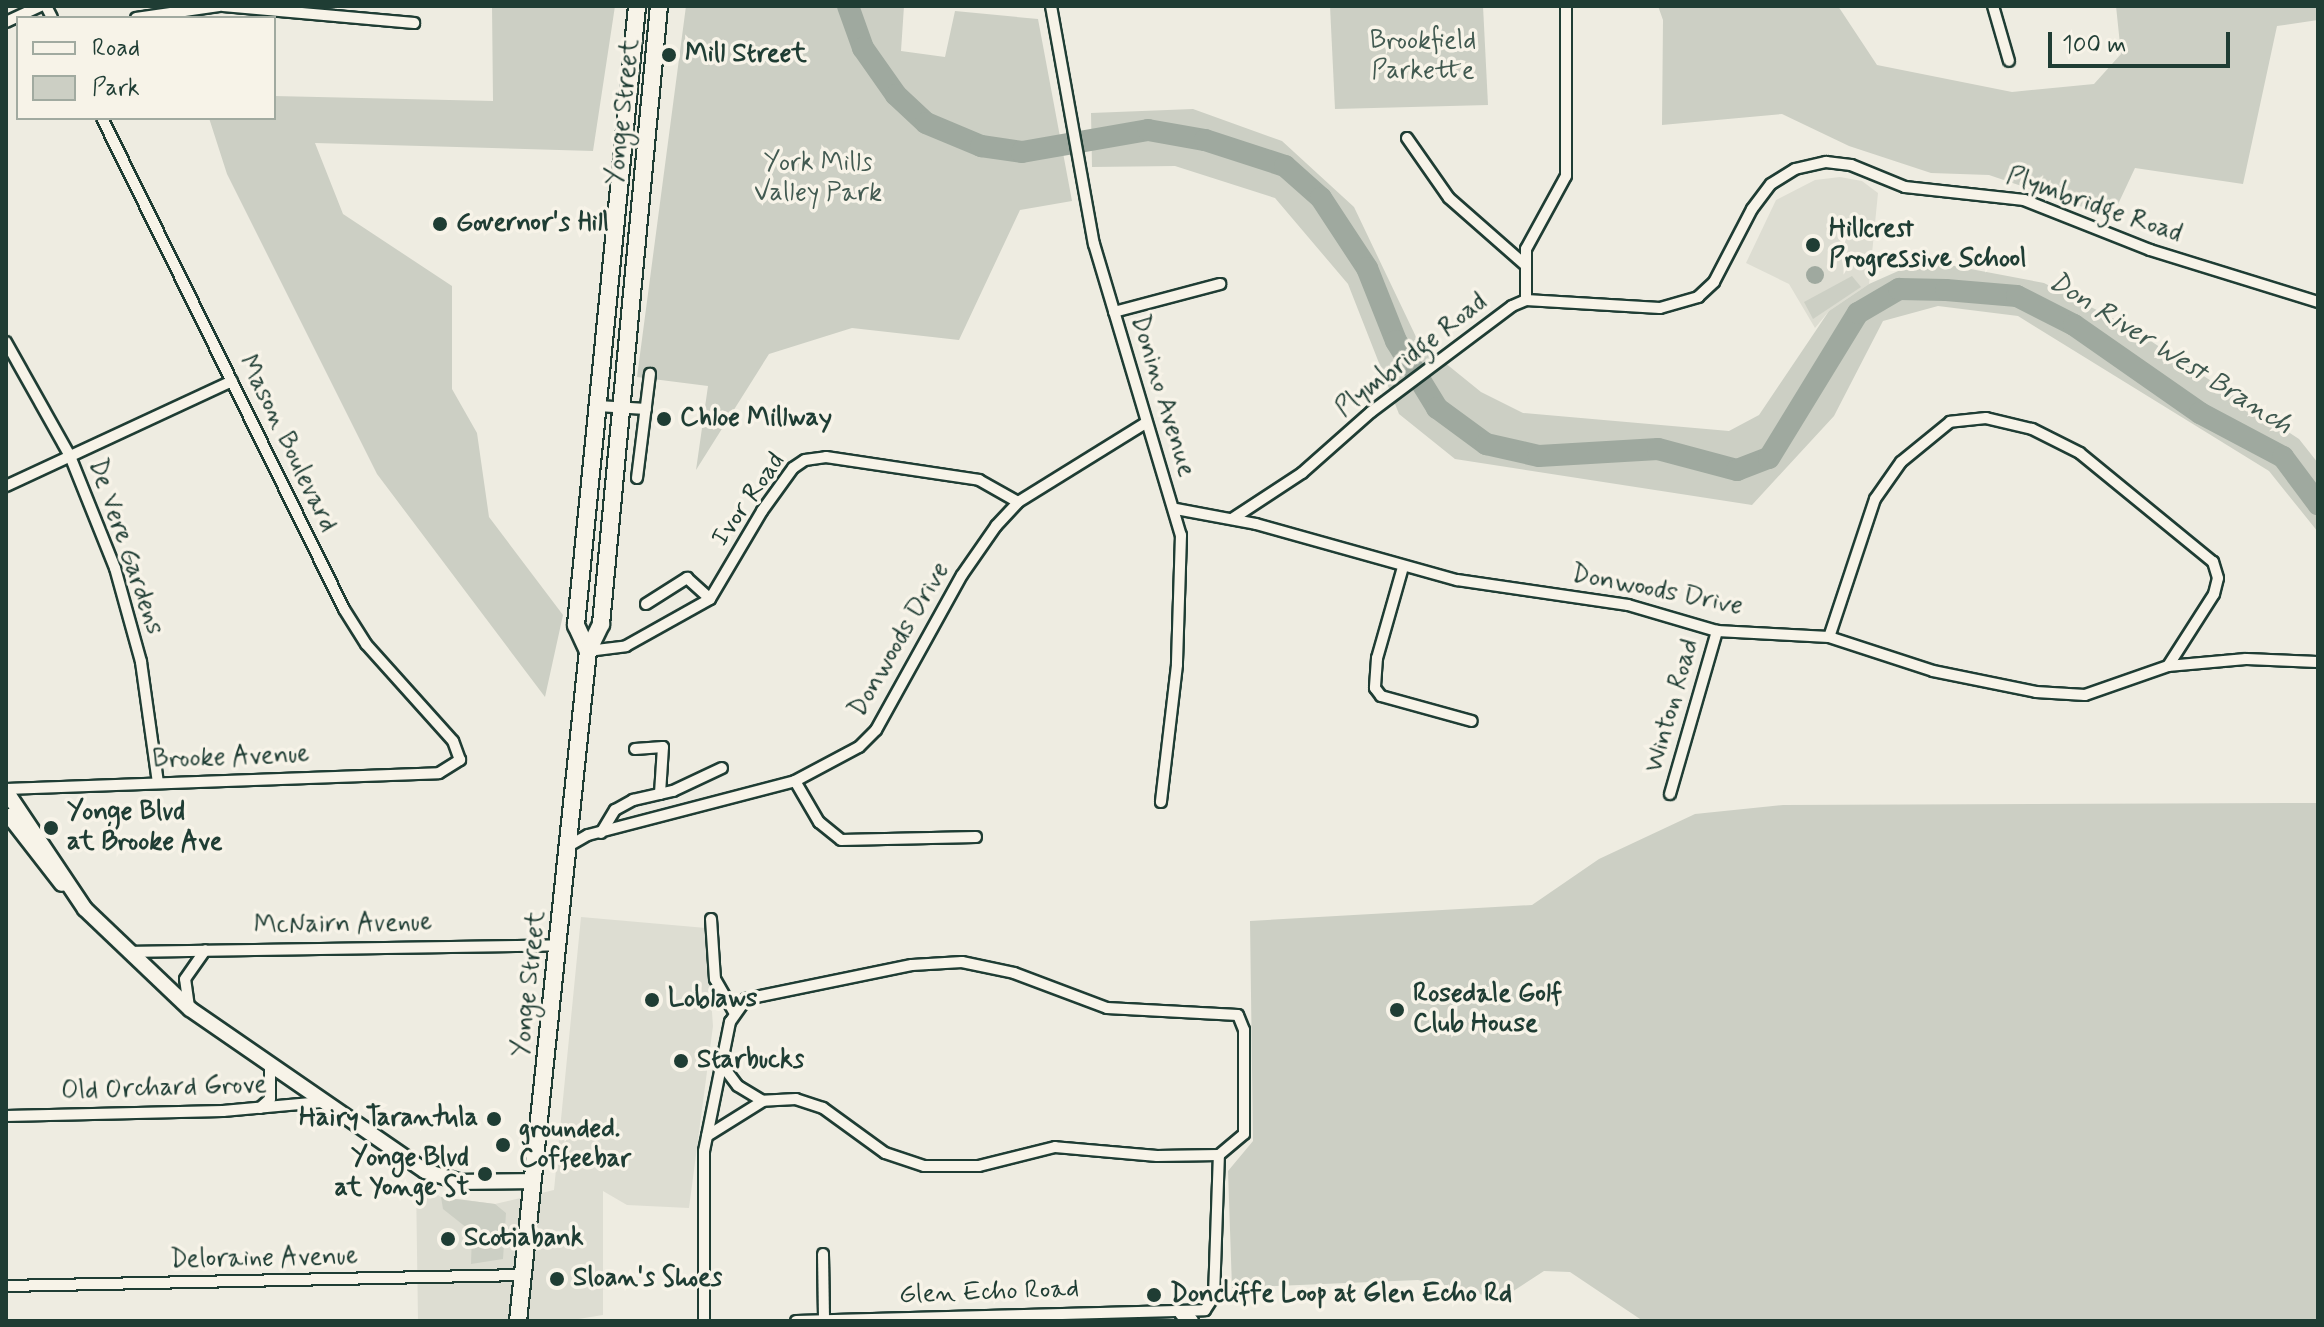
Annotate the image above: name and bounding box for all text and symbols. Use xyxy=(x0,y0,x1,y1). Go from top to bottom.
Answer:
legend xyxy=(16,16,276,120)
scale bar xyxy=(2052,16,2234,66)
park label: Brookfield Parkette xyxy=(1370,26,1476,88)
text: 100 m xyxy=(2062,30,2126,61)
text: Road xyxy=(92,33,140,64)
street label: Yonge Street xyxy=(601,37,647,187)
place label: Mill Street xyxy=(685,39,807,71)
marker: Mill Street xyxy=(660,46,678,64)
text: Park xyxy=(92,73,140,104)
park label: York Mills Valley Park xyxy=(756,148,880,210)
street label: Plymbridge Road xyxy=(2002,161,2186,251)
place label: Governor's Hill xyxy=(456,208,612,240)
place label: Hillcrest Progressive School xyxy=(1829,214,2026,276)
marker: Governor's Hill xyxy=(431,215,449,233)
marker: Hillcrest Progressive School xyxy=(1804,236,1822,254)
water label: Don River West Branch xyxy=(2041,265,2299,443)
street label: Plymbridge Road xyxy=(1330,287,1494,425)
street label: Donino Avenue xyxy=(1123,311,1201,481)
street label: Mason Boulevard xyxy=(232,352,342,536)
place label: Chloe Millway xyxy=(680,403,831,435)
marker: Chloe Millway xyxy=(655,410,673,428)
street label: Ivor Road xyxy=(706,448,792,552)
street label: De Vere Gardens xyxy=(80,455,170,639)
street label: Donwoods Drive xyxy=(844,558,956,722)
street label: Donwoods Drive xyxy=(1570,559,1744,623)
street label: Winton Road xyxy=(1639,636,1707,776)
street label: Brooke Avenue xyxy=(150,740,312,776)
place label: Yonge Blvd at Brooke Ave xyxy=(67,797,222,858)
marker: Yonge Blvd at Brooke Ave xyxy=(42,819,60,837)
street label: McNairn Avenue xyxy=(250,908,436,942)
street label: Yonge Street xyxy=(507,909,553,1059)
place label: Rosedale Golf Club House xyxy=(1413,979,1563,1040)
place label: Loblaws xyxy=(668,984,757,1016)
marker: Loblaws xyxy=(643,991,661,1009)
marker: Rosedale Golf Club House xyxy=(1388,1001,1406,1019)
place label: Starbucks xyxy=(697,1045,804,1077)
marker: Starbucks xyxy=(672,1052,690,1070)
street label: Old Orchard Grove xyxy=(61,1070,267,1108)
place label: Hairy Tarantula xyxy=(299,1103,478,1135)
marker: Hairy Tarantula xyxy=(485,1110,503,1128)
place label: grounded. Coffeebar xyxy=(519,1114,631,1176)
marker: grounded. Coffeebar xyxy=(494,1136,512,1154)
place label: Yonge Blvd at Yonge St xyxy=(338,1143,469,1204)
marker: Yonge Blvd at Yonge St xyxy=(476,1165,494,1183)
place label: Scotiabank xyxy=(464,1223,584,1255)
marker: Scotiabank xyxy=(439,1230,457,1248)
street label: Deloraine Avenue xyxy=(168,1242,360,1276)
place label: Sloan's Shoes xyxy=(573,1263,723,1295)
marker: Sloan's Shoes xyxy=(548,1270,566,1288)
street label: Glen Echo Road xyxy=(901,1274,1077,1312)
place label: Doncliffe Loop at Glen Echo Rd xyxy=(1170,1279,1522,1311)
marker: Doncliffe Loop at Glen Echo Rd xyxy=(1145,1286,1163,1304)

